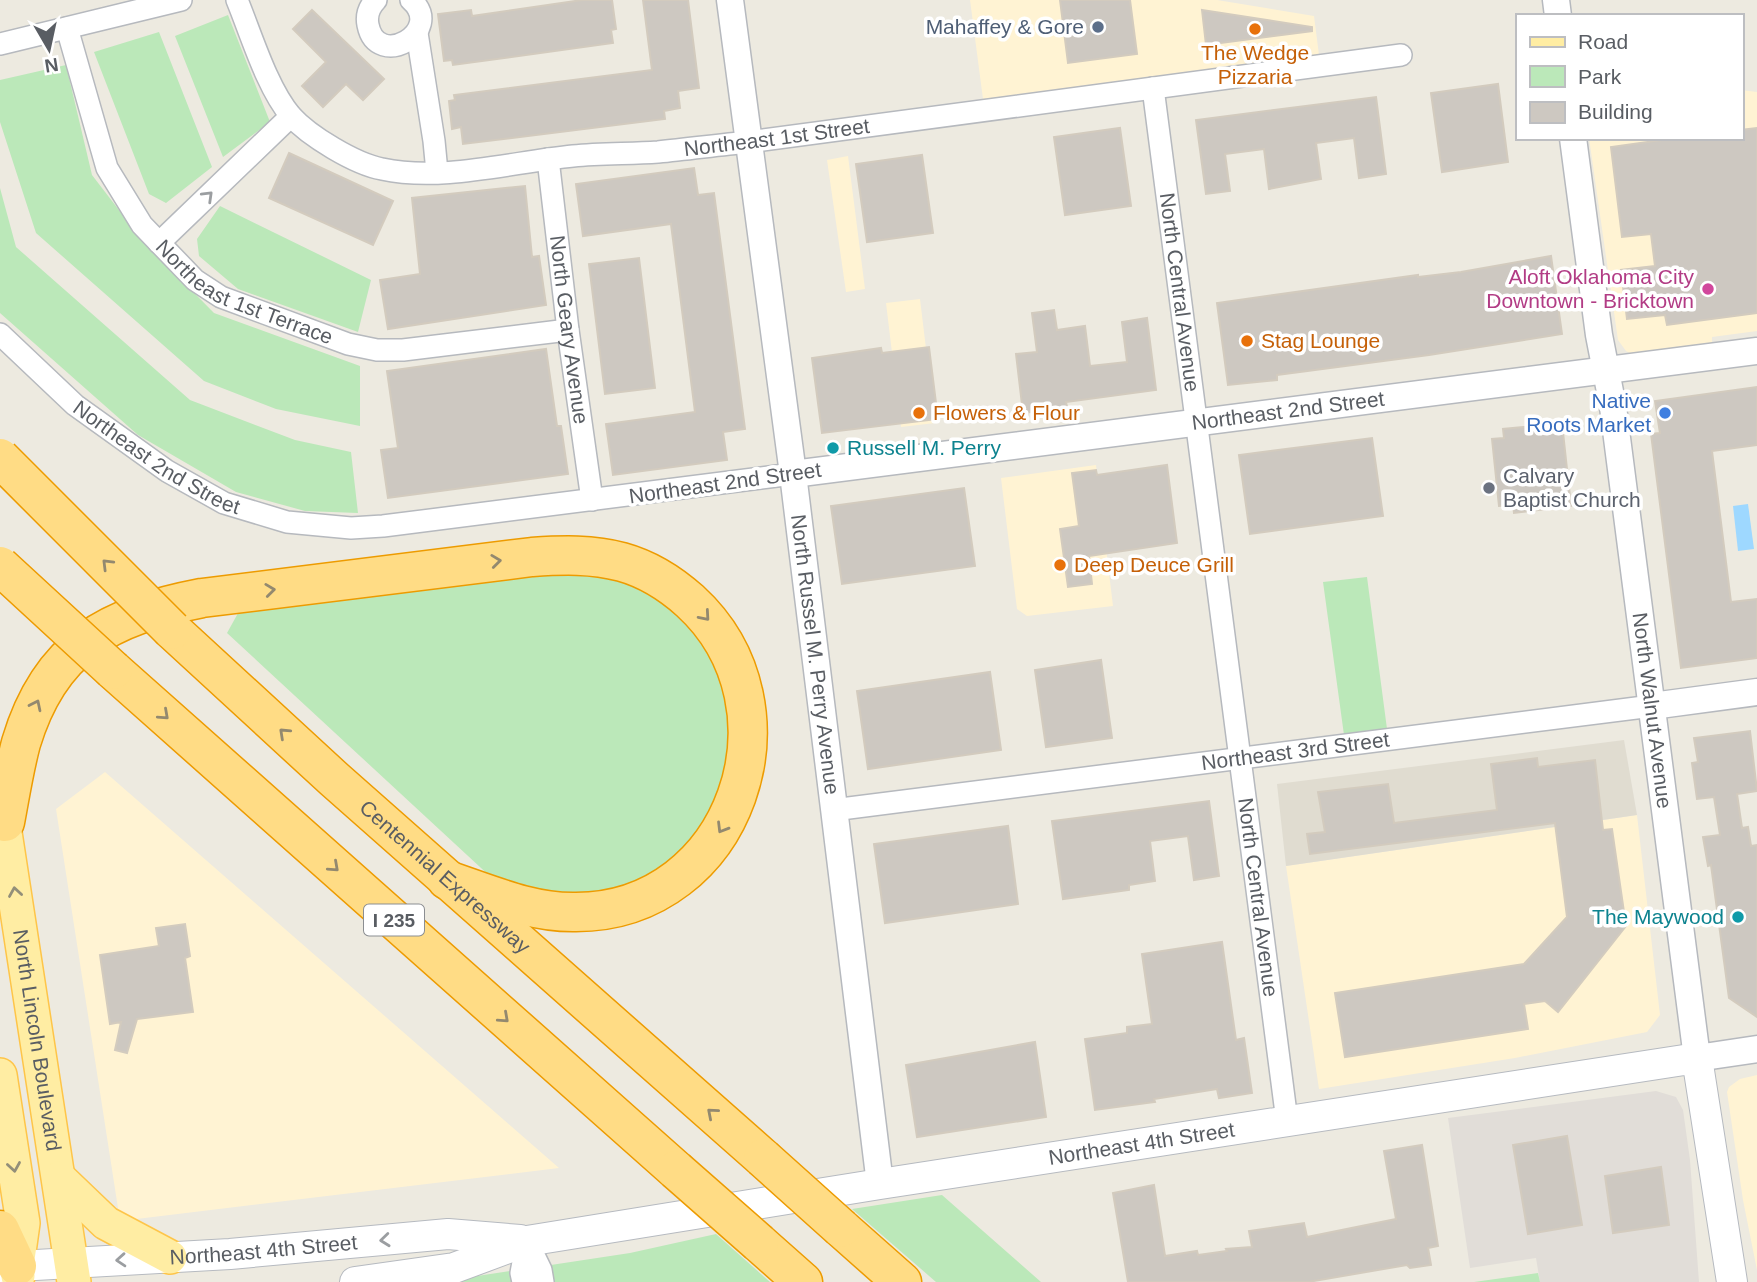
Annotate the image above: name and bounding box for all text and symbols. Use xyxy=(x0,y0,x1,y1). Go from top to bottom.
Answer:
north arrow xyxy=(14,14,84,84)
legend xyxy=(1516,14,1743,140)
place label: Mahaffey & Gore xyxy=(926,15,1084,38)
marker: Mahaffey & Gore xyxy=(1090,19,1106,35)
marker: The Wedge Pizzaria xyxy=(1247,21,1263,37)
text: Road xyxy=(1578,30,1628,53)
place label: The Wedge Pizzaria xyxy=(1201,41,1309,88)
text: N xyxy=(43,54,60,77)
text: Park xyxy=(1578,65,1622,88)
text: Building xyxy=(1578,100,1653,123)
street label: Northeast 1st Street xyxy=(683,114,871,160)
one-way arrow xyxy=(200,191,213,204)
street label: North Central Avenue xyxy=(1156,191,1204,393)
street label: North Geary Avenue xyxy=(546,234,593,425)
street label: Northeast 1st Terrace xyxy=(152,235,336,348)
place label: Aloft Oklahoma City Downtown - Bricktown xyxy=(1486,265,1694,312)
marker: Aloft Oklahoma City Downtown - Bricktown xyxy=(1700,281,1716,297)
place label: Stag Lounge xyxy=(1261,329,1380,352)
marker: Stag Lounge xyxy=(1239,333,1255,349)
street label: Northeast 2nd Street xyxy=(1190,387,1386,434)
place label: Native Roots Market xyxy=(1526,389,1651,436)
street label: Northeast 2nd Street xyxy=(69,396,243,518)
place label: Flowers & Flour xyxy=(933,401,1080,424)
marker: Flowers & Flour xyxy=(911,405,927,421)
marker: Native Roots Market xyxy=(1657,405,1673,421)
place label: Russell M. Perry xyxy=(847,436,1002,459)
marker: Russell M. Perry xyxy=(825,440,841,456)
street label: Northeast 2nd Street xyxy=(627,458,823,507)
place label: Calvary Baptist Church xyxy=(1503,464,1641,511)
marker: Calvary Baptist Church xyxy=(1481,480,1497,496)
street label: North Russel M. Perry Avenue xyxy=(787,513,844,796)
place label: Deep Deuce Grill xyxy=(1074,553,1234,576)
one-way arrow xyxy=(490,554,502,569)
marker: Deep Deuce Grill xyxy=(1052,557,1068,573)
one-way arrow xyxy=(102,560,115,573)
one-way arrow xyxy=(264,582,276,597)
one-way arrow xyxy=(697,608,709,621)
street label: North Walnut Avenue xyxy=(1629,611,1677,810)
one-way arrow xyxy=(28,700,42,712)
one-way arrow xyxy=(156,707,169,720)
street label: Northeast 3rd Street xyxy=(1200,727,1391,774)
one-way arrow xyxy=(279,729,292,741)
street label: Centennial Expressway xyxy=(355,795,535,958)
street label: North Central Avenue xyxy=(1234,796,1283,998)
one-way arrow xyxy=(717,820,730,833)
one-way arrow xyxy=(326,859,339,871)
one-way arrow xyxy=(8,886,23,898)
road number: I 235 xyxy=(364,904,424,936)
place label: The Maywood xyxy=(1592,905,1724,928)
marker: The Maywood xyxy=(1730,909,1746,925)
street label: North Lincoln Boulevard xyxy=(9,928,66,1153)
one-way arrow xyxy=(496,1010,509,1022)
one-way arrow xyxy=(707,1109,720,1121)
street label: Northeast 4th Street xyxy=(1047,1117,1236,1169)
one-way arrow xyxy=(6,1161,21,1173)
street label: Northeast 4th Street xyxy=(169,1230,358,1268)
one-way arrow xyxy=(380,1232,391,1247)
one-way arrow xyxy=(115,1252,126,1267)

